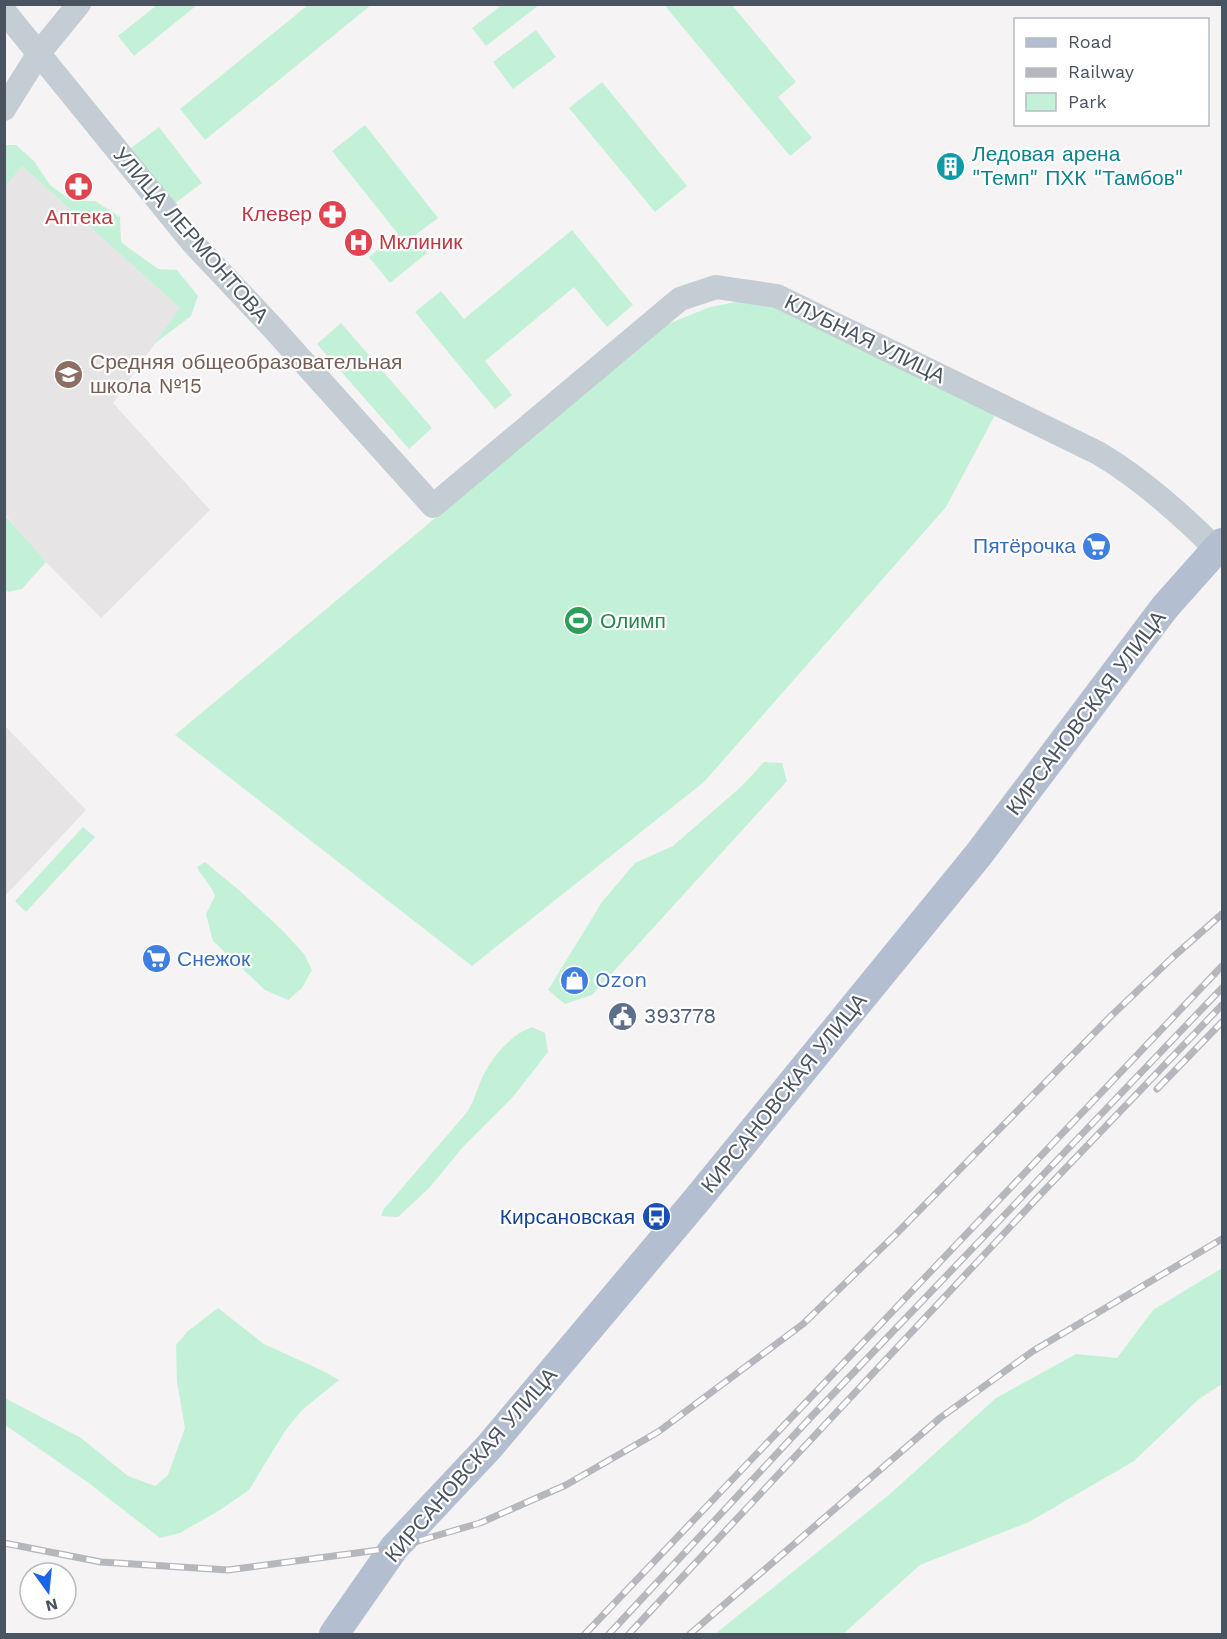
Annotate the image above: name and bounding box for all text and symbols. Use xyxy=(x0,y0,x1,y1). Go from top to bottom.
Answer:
legend xyxy=(1014,18,1209,126)
text: Road xyxy=(1068,31,1112,52)
text: Railway xyxy=(1068,61,1135,82)
text: Park xyxy=(1068,91,1107,112)
place label: Ледовая арена "Темп" ПХК "Тамбов" xyxy=(972,141,1183,190)
street label: УЛИЦА ЛЕРМОНТОВА xyxy=(108,142,274,328)
building icon: Ледовая арена "Темп" ПХК "Тамбов" xyxy=(935,150,967,182)
pharmacy icon: Аптека xyxy=(63,170,95,202)
pharmacy icon: Клевер xyxy=(317,198,349,230)
place label: Клевер xyxy=(242,201,312,226)
place label: Аптека xyxy=(45,204,113,229)
hospital icon: Мклиник xyxy=(342,226,374,258)
place label: Мклиник xyxy=(379,229,463,254)
street label: КЛУБНАЯ УЛИЦА xyxy=(781,289,950,388)
place label: Средняя общеобразовательная школа №15 xyxy=(90,349,403,398)
school or university icon: Средняя общеобразовательная школа №15 xyxy=(53,358,85,390)
supermarket icon: Пятёрочка xyxy=(1081,530,1113,562)
place label: Пятёрочка xyxy=(973,533,1076,558)
sports icon: Олимп xyxy=(563,605,595,637)
street label: КИРСАНОВСКАЯ УЛИЦА xyxy=(1001,606,1171,820)
place label: Олимп xyxy=(600,608,666,633)
supermarket icon: Снежок xyxy=(140,943,172,975)
place label: Снежок xyxy=(177,946,251,971)
shop icon: Ozon xyxy=(558,964,590,996)
place label: Ozon xyxy=(595,967,647,992)
street label: КИРСАНОВСКАЯ УЛИЦА xyxy=(695,988,872,1197)
public building icon: 393778 xyxy=(607,1000,639,1032)
place label: 393778 xyxy=(644,1003,716,1028)
bus stop icon: Кирсановская xyxy=(640,1201,672,1233)
place label: Кирсановская xyxy=(500,1204,635,1229)
street label: КИРСАНОВСКАЯ УЛИЦА xyxy=(379,1362,562,1567)
north arrow xyxy=(18,1561,78,1621)
text: N xyxy=(44,1594,60,1616)

